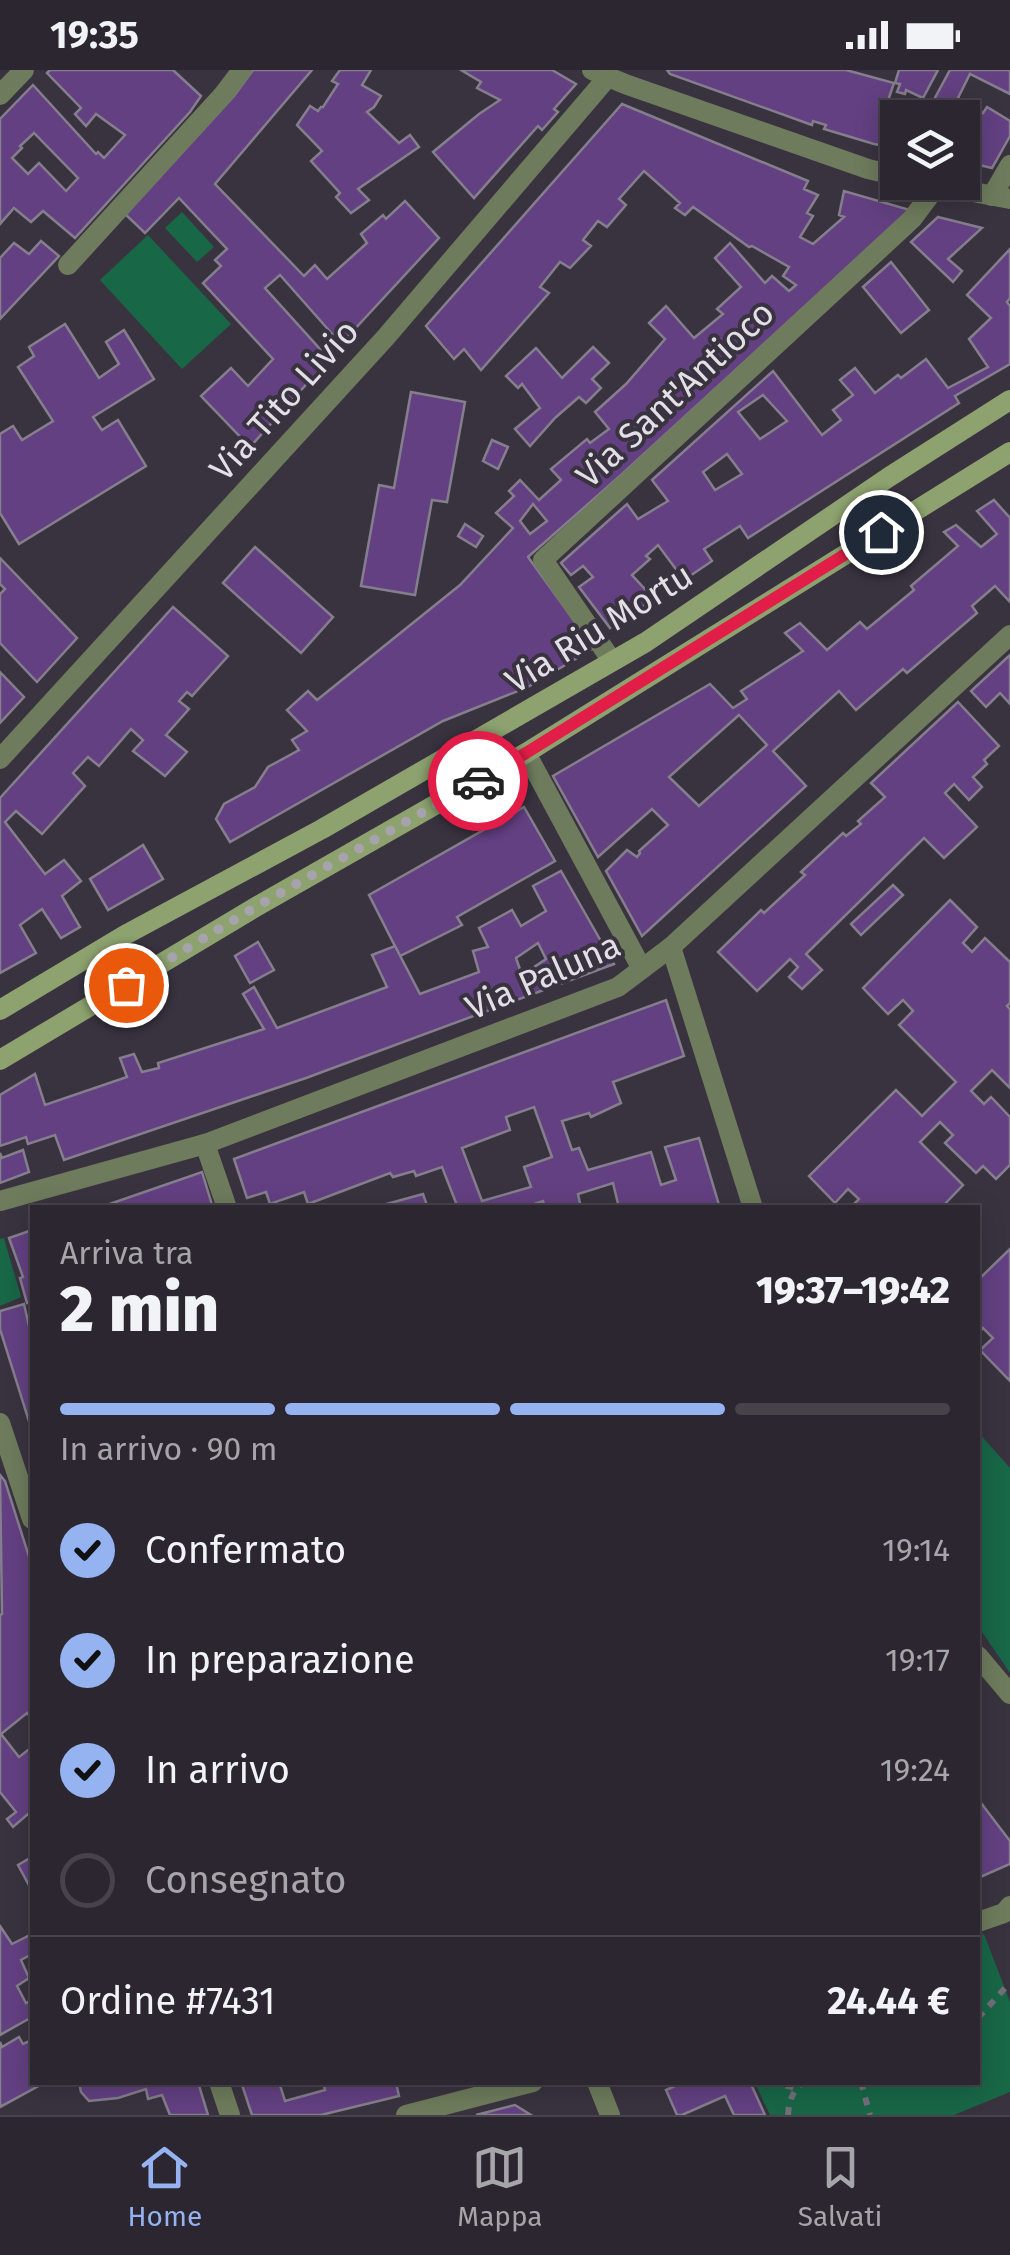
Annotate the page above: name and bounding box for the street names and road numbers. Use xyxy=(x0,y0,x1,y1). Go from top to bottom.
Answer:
street label: Via Sant'Antioco xyxy=(567,292,783,496)
street label: Via Tito Livio xyxy=(201,311,367,489)
street label: Via Riu Mortu xyxy=(498,554,700,702)
street label: Via Paluna xyxy=(459,923,627,1029)

